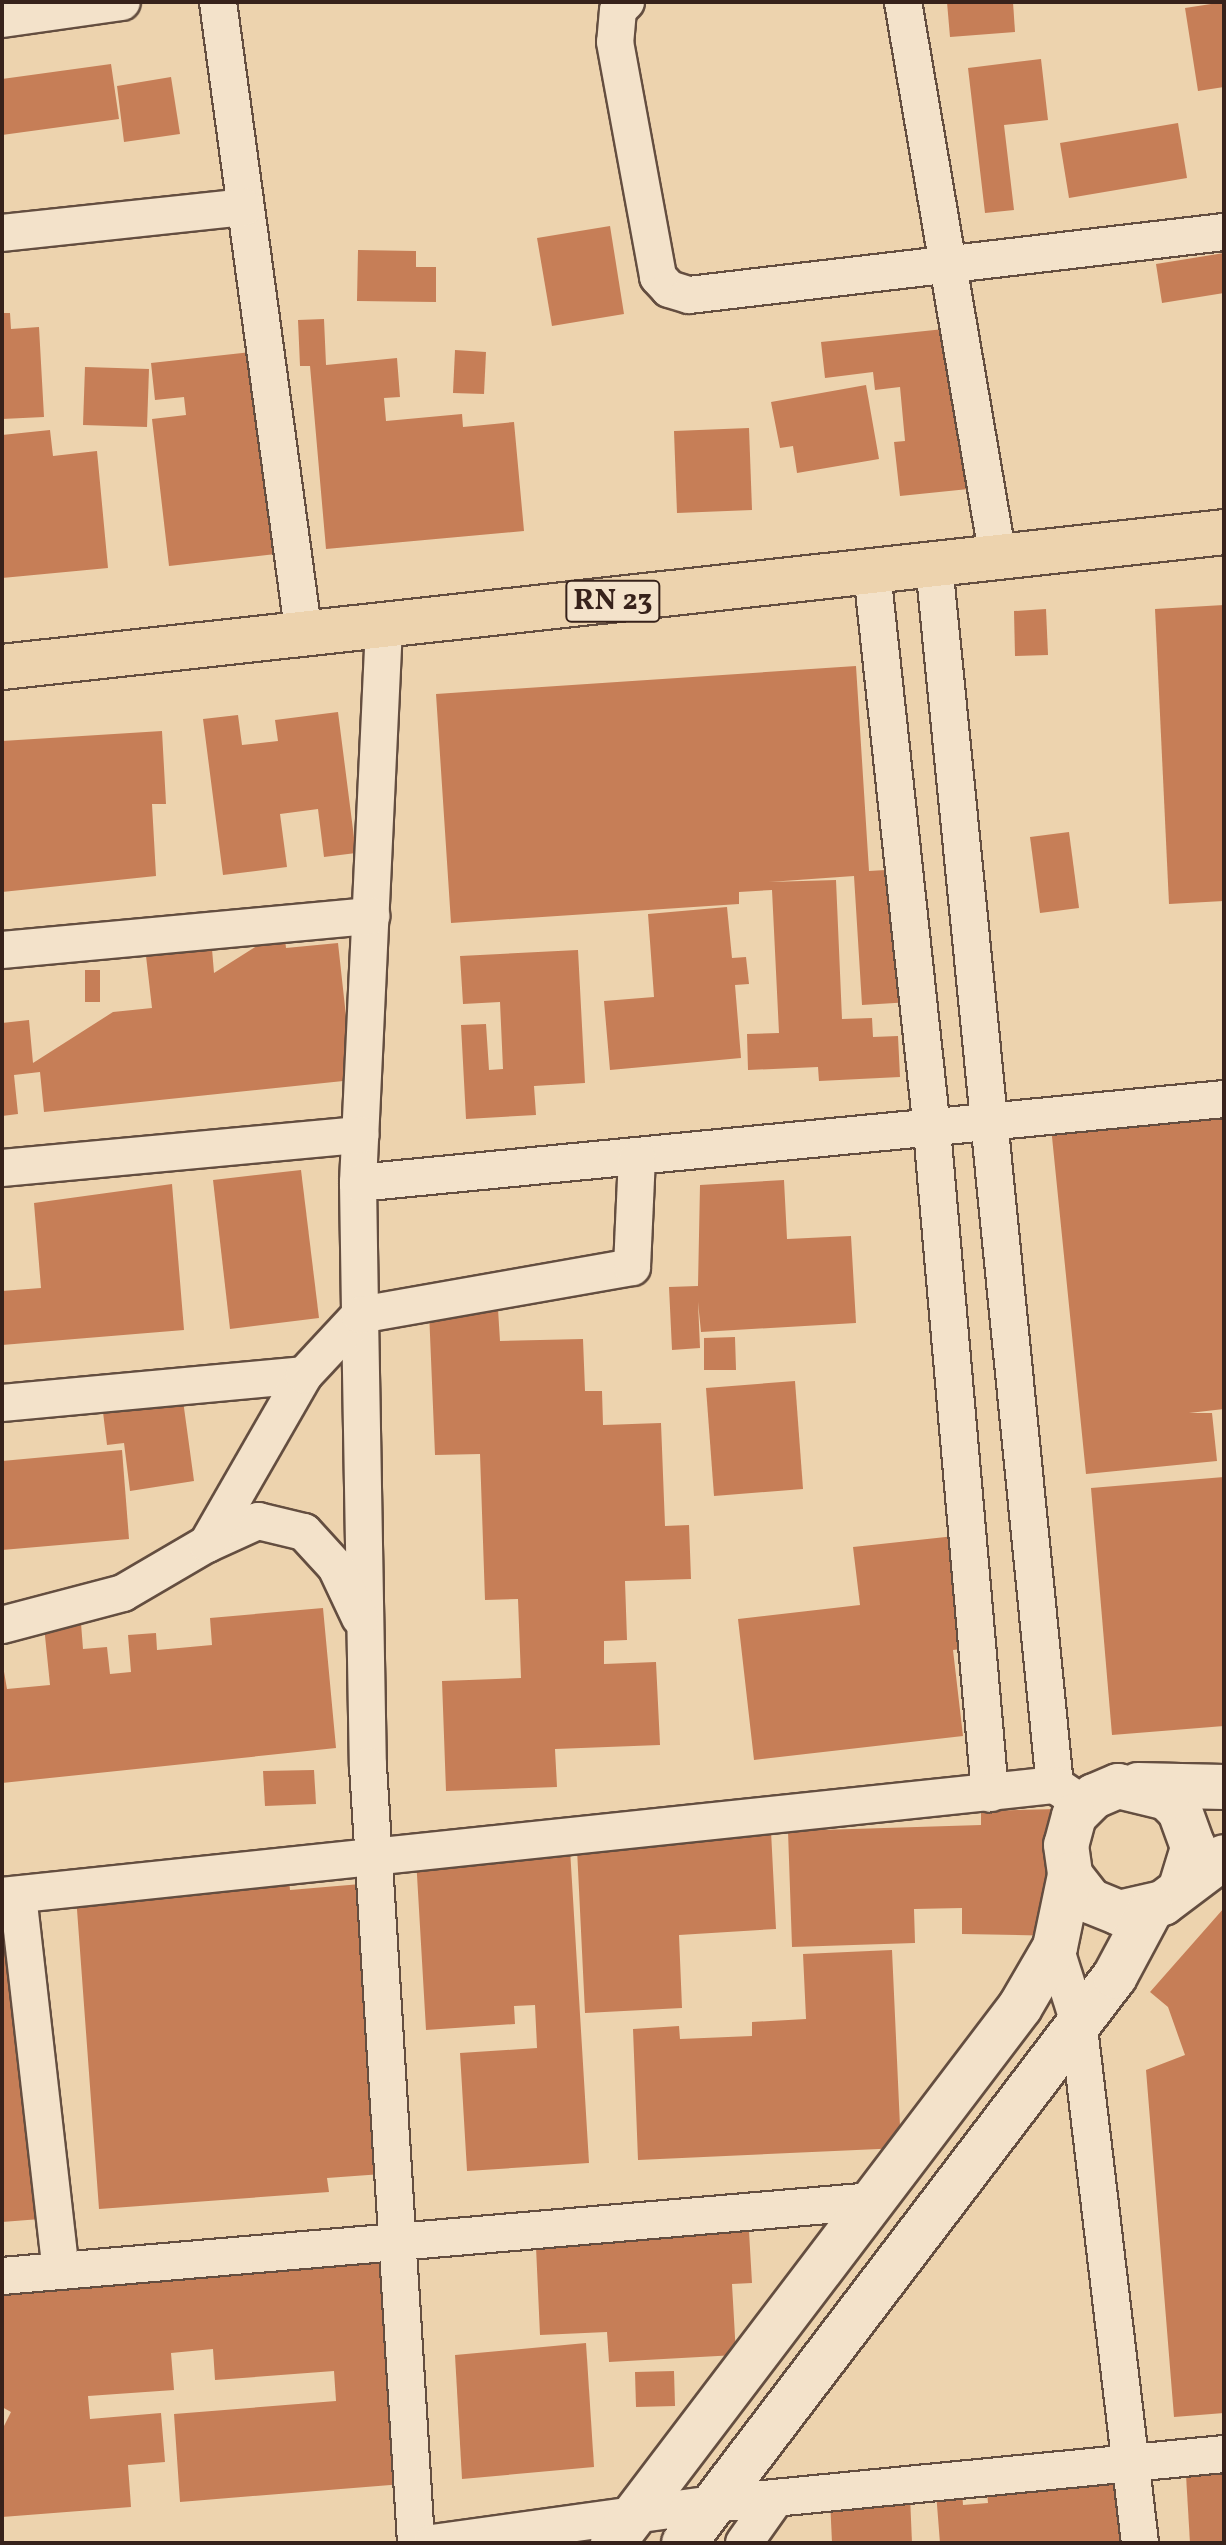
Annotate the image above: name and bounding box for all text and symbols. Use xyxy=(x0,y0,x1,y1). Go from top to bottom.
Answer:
road number: RN 23 xyxy=(565,575,661,627)

